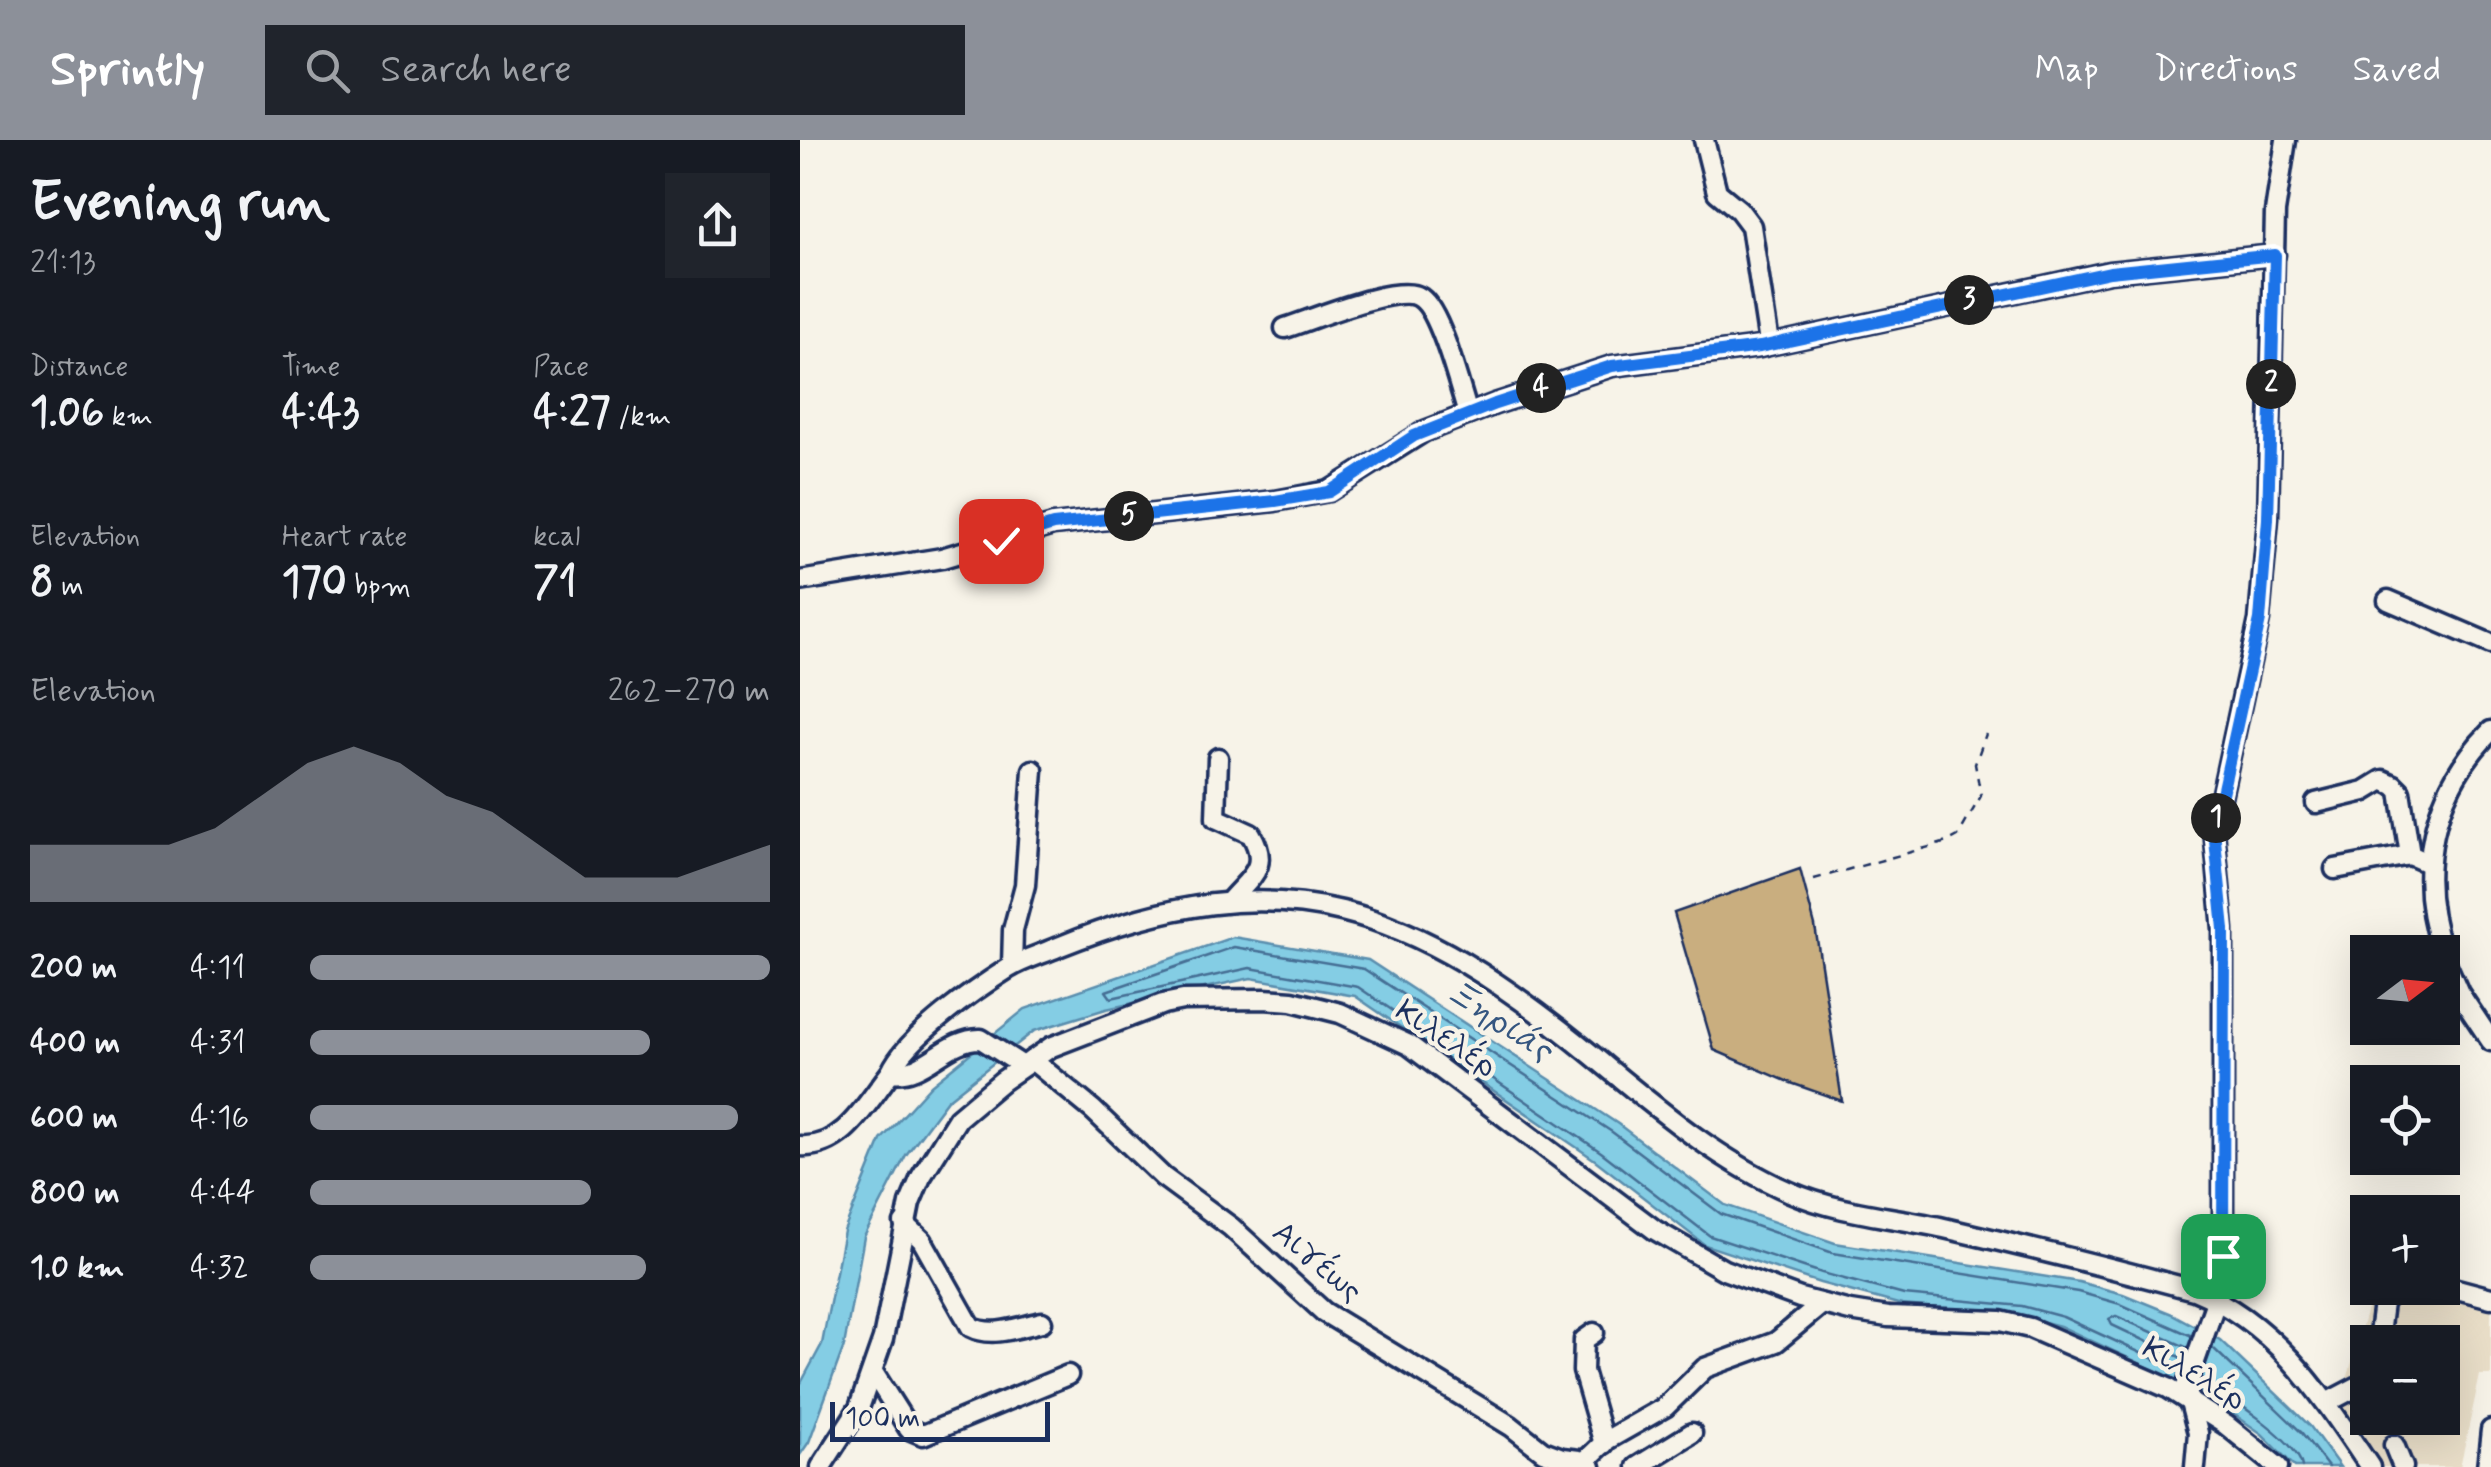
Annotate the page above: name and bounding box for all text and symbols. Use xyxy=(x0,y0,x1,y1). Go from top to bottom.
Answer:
search box xyxy=(265,25,965,115)
text: Sprintly xyxy=(50,39,205,102)
icon: search xyxy=(300,43,355,98)
text: Search here xyxy=(380,46,572,95)
text: Map xyxy=(2035,47,2099,93)
text: Directions xyxy=(2154,47,2298,93)
text: Saved xyxy=(2353,47,2441,93)
text: Evening run xyxy=(30,168,330,240)
button: share xyxy=(665,173,770,278)
text: 21:13 xyxy=(30,242,96,284)
pin: 3 xyxy=(1944,275,1994,325)
text: 3 xyxy=(1963,281,1975,318)
text: Distance xyxy=(30,349,128,386)
text: Time xyxy=(282,349,340,386)
text: Pace xyxy=(533,349,589,386)
pin: 2 xyxy=(2246,359,2296,409)
pin: 4 xyxy=(1516,363,1566,413)
text: 2 xyxy=(2264,365,2278,402)
text: 4 xyxy=(1533,369,1549,406)
text: 1.06 xyxy=(30,386,104,441)
text: 4:43 xyxy=(282,386,360,441)
text: 4:27 xyxy=(533,386,611,441)
text: km xyxy=(104,399,153,436)
text: /km xyxy=(611,399,671,436)
pin: 5 xyxy=(1104,491,1154,541)
text: 5 xyxy=(1121,497,1137,534)
pin xyxy=(959,499,1044,584)
icon: check xyxy=(974,514,1029,569)
text: Elevation xyxy=(30,519,140,556)
text: Heart rate xyxy=(282,519,407,556)
text: kcal xyxy=(533,519,580,556)
text: 8 xyxy=(30,556,54,611)
text: 170 xyxy=(282,556,347,611)
text: 71 xyxy=(533,556,577,611)
text: m xyxy=(54,569,84,606)
text: bpm xyxy=(347,569,411,606)
text: Elevation xyxy=(30,670,156,712)
text: 262–270 m xyxy=(608,670,770,712)
pin: 1 xyxy=(2191,793,2241,843)
text: 1 xyxy=(2210,799,2222,836)
north arrow xyxy=(2350,935,2460,1045)
map controls xyxy=(2350,935,2460,1435)
text: 200 m xyxy=(30,947,117,989)
text: 4:11 xyxy=(190,947,245,989)
water label: Ξηριάς xyxy=(1437,969,1563,1074)
street label: Κιλελέρ xyxy=(1387,990,1506,1088)
text: 400 m xyxy=(30,1022,120,1064)
text: 4:31 xyxy=(190,1022,245,1064)
button: locate xyxy=(2350,1065,2460,1175)
text: 600 m xyxy=(30,1097,118,1139)
text: 4:16 xyxy=(190,1097,249,1139)
text: 800 m xyxy=(30,1172,120,1214)
text: 4:44 xyxy=(190,1172,255,1214)
button: + xyxy=(2350,1195,2460,1305)
street label: Αιγέως xyxy=(1263,1211,1372,1312)
pin xyxy=(2181,1214,2266,1299)
icon: arrive xyxy=(2196,1229,2251,1284)
text: 1.0 km xyxy=(30,1247,124,1289)
text: 4:32 xyxy=(190,1247,249,1289)
button: − xyxy=(2350,1325,2460,1435)
street label: Κιλελέρ xyxy=(2134,1327,2254,1421)
scale bar xyxy=(830,1397,1050,1442)
text: 100 m xyxy=(845,1401,920,1438)

